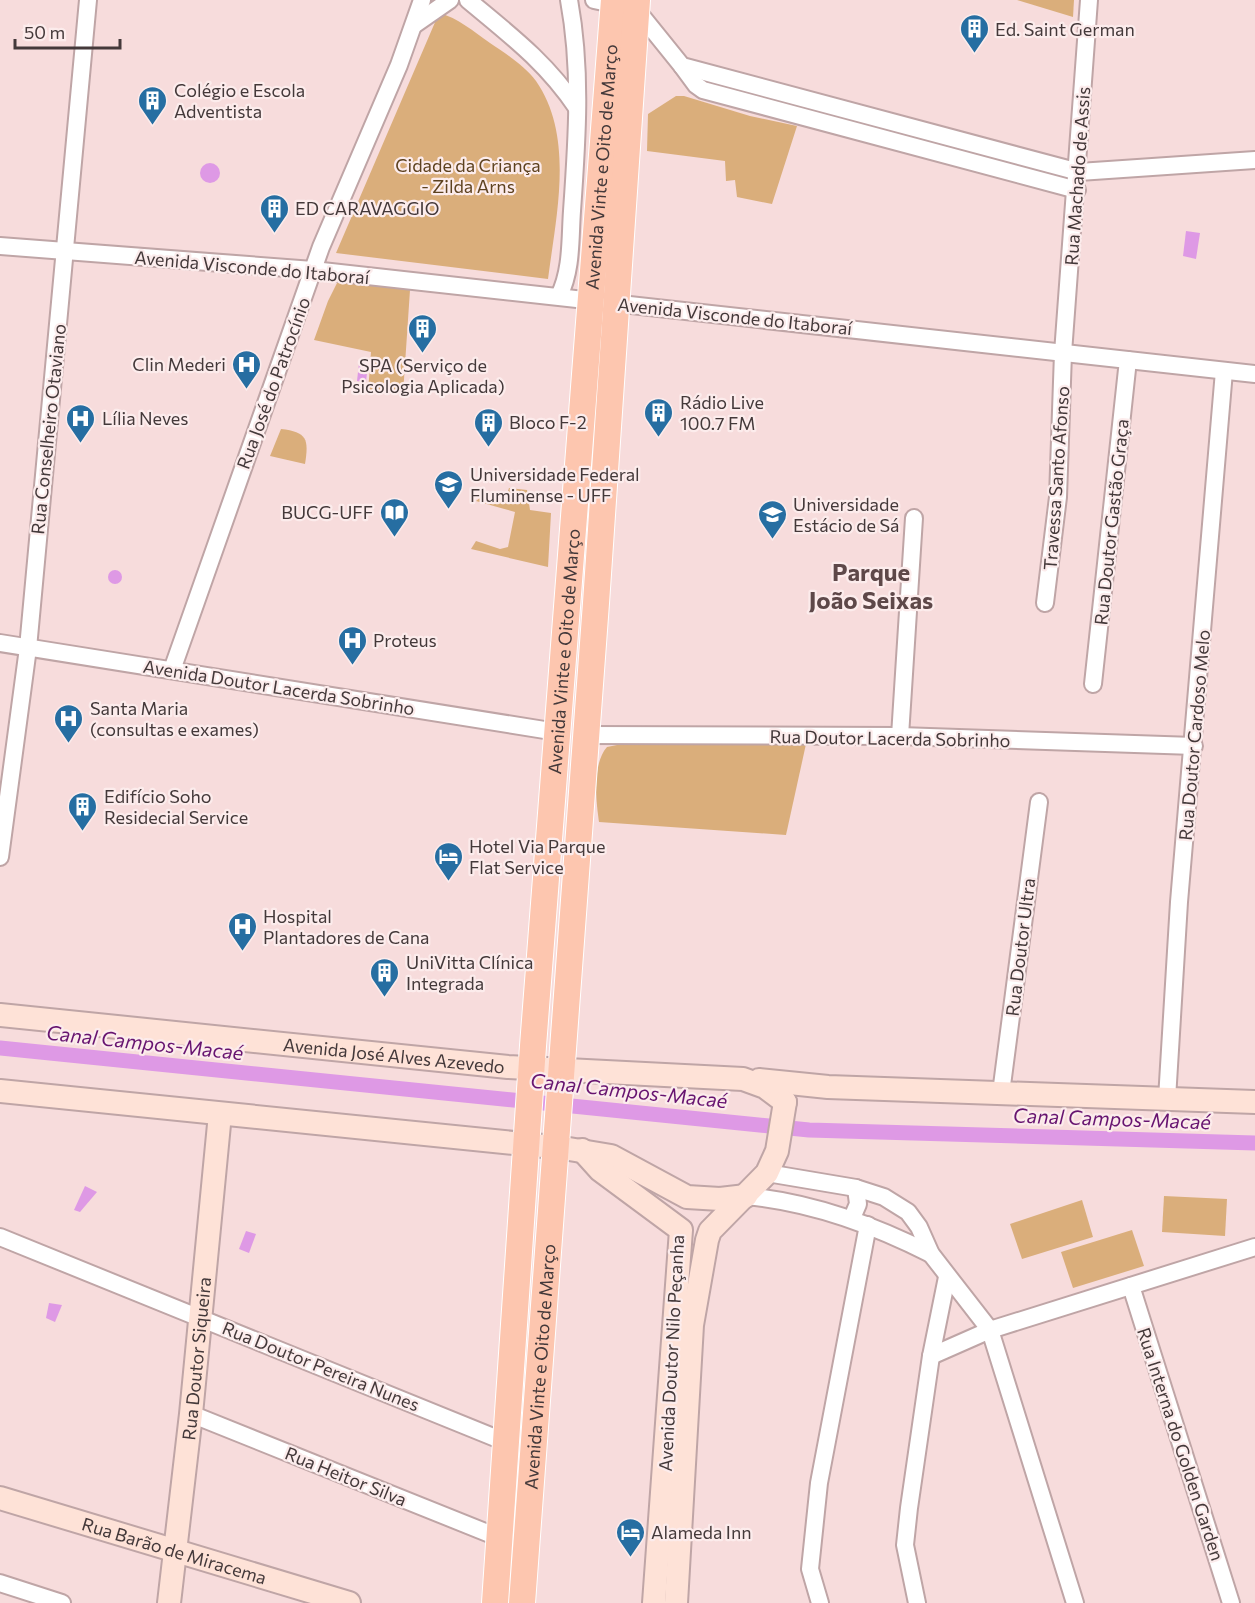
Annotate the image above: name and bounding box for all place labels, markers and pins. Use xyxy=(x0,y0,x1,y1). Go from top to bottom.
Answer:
building icon: Ed. Saint German xyxy=(958,13,990,55)
place label: Ed. Saint German xyxy=(995,18,1135,40)
place label: Colégio e Escola Adventista xyxy=(174,79,305,122)
building icon: Colégio e Escola Adventista xyxy=(137,84,169,126)
building icon: ED CARAVAGGIO xyxy=(258,192,290,234)
place label: ED CARAVAGGIO xyxy=(295,197,439,219)
building icon: SPA (Serviço de Psicologia Aplicada) xyxy=(407,312,439,354)
hospital icon: Clin Mederi xyxy=(231,348,263,390)
place label: Clin Mederi xyxy=(132,353,226,375)
place label: SPA (Serviço de Psicologia Aplicada) xyxy=(341,354,505,397)
place label: Rádio Live 100.7 FM xyxy=(680,391,764,434)
building icon: Rádio Live 100.7 FM xyxy=(643,396,675,438)
hospital icon: Lília Neves xyxy=(65,402,97,444)
building icon: Bloco F-2 xyxy=(472,406,504,448)
place label: Lília Neves xyxy=(102,407,188,429)
place label: Bloco F-2 xyxy=(509,411,587,433)
place label: Universidade Federal Fluminense - UFF xyxy=(470,463,640,506)
school or university icon: Universidade Federal Fluminense - UFF xyxy=(433,468,465,510)
place label: Universidade Estácio de Sá xyxy=(793,493,899,536)
library icon: BUCG-UFF xyxy=(378,496,410,538)
school or university icon: Universidade Estácio de Sá xyxy=(756,498,788,540)
place label: BUCG-UFF xyxy=(281,501,373,523)
hospital icon: Proteus xyxy=(336,624,368,666)
place label: Proteus xyxy=(373,629,437,651)
place label: Santa Maria (consultas e exames) xyxy=(90,697,259,740)
hospital icon: Santa Maria (consultas e exames) xyxy=(53,702,85,744)
place label: Edifício Soho Residecial Service xyxy=(104,785,248,828)
building icon: Edifício Soho Residecial Service xyxy=(67,790,99,832)
place label: Hotel Via Parque Flat Service xyxy=(469,835,605,878)
hotel icon: Hotel Via Parque Flat Service xyxy=(432,840,464,882)
place label: Hospital Plantadores de Cana xyxy=(263,905,429,948)
hospital icon: Hospital Plantadores de Cana xyxy=(226,910,258,952)
place label: UniVitta Clínica Integrada xyxy=(406,951,533,994)
building icon: UniVitta Clínica Integrada xyxy=(369,956,401,998)
hotel icon: Alameda Inn xyxy=(614,1516,646,1558)
place label: Alameda Inn xyxy=(651,1521,752,1543)

